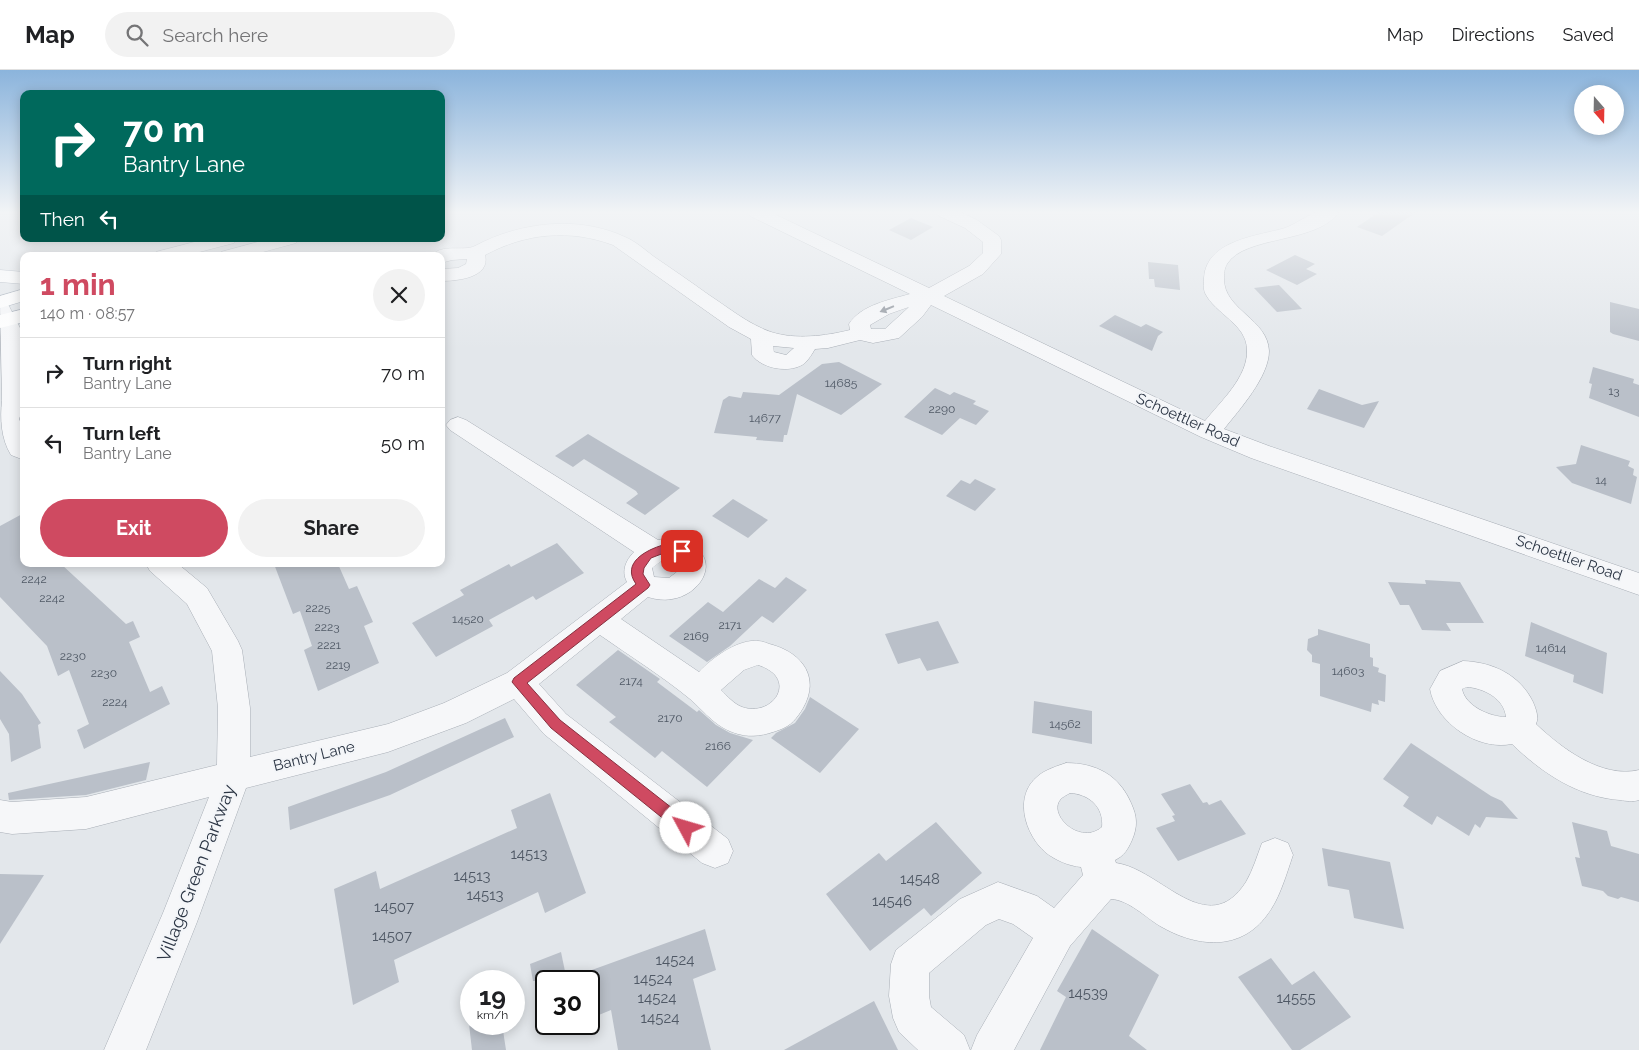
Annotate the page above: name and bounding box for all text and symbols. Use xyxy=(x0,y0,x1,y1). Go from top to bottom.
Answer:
search box xyxy=(105,12,455,57)
text: Map xyxy=(25,20,75,49)
icon: search xyxy=(123,21,151,49)
text: Search here xyxy=(163,24,268,46)
text: Map xyxy=(1387,24,1423,45)
text: Directions xyxy=(1451,24,1535,45)
text: Saved xyxy=(1563,24,1614,45)
north arrow xyxy=(1574,85,1624,135)
map controls xyxy=(1574,85,1624,135)
text: 70 m xyxy=(123,109,205,150)
icon: right xyxy=(40,110,105,175)
text: Bantry Lane xyxy=(123,151,245,177)
icon: left xyxy=(95,205,123,233)
text: Then xyxy=(40,208,85,230)
text: 1 min xyxy=(40,267,116,302)
button: close xyxy=(373,269,425,321)
text: 140 m · 08:57 xyxy=(40,304,135,323)
one-way arrow xyxy=(879,305,894,313)
text: Turn right xyxy=(83,352,172,374)
icon: right xyxy=(40,359,68,387)
text: 70 m xyxy=(381,362,425,384)
text: Bantry Lane xyxy=(83,374,172,393)
house number: 14685 xyxy=(825,376,858,390)
house number: 13 xyxy=(1608,384,1620,398)
street label: Schoettler Road xyxy=(1133,389,1243,451)
house number: 2290 xyxy=(929,402,955,416)
house number: 14677 xyxy=(749,411,781,425)
text: Turn left xyxy=(83,422,160,444)
icon: left xyxy=(40,429,68,457)
text: 50 m xyxy=(381,432,425,454)
text: Bantry Lane xyxy=(83,444,172,463)
house number: 14 xyxy=(1595,473,1607,487)
button: Exit xyxy=(40,499,228,557)
button: Share xyxy=(238,499,425,557)
pin xyxy=(661,530,703,572)
street label: Schoettler Road xyxy=(1513,531,1625,585)
icon: arrive xyxy=(668,537,696,565)
house number: 2242 xyxy=(21,572,47,586)
house number: 2242 xyxy=(39,591,65,605)
house number: 2225 xyxy=(305,601,331,615)
house number: 14520 xyxy=(452,612,484,626)
house number: 2171 xyxy=(719,618,741,632)
house number: 2223 xyxy=(314,620,340,634)
house number: 2169 xyxy=(683,629,709,643)
house number: 2221 xyxy=(317,638,341,652)
house number: 14614 xyxy=(1536,641,1567,655)
house number: 2230 xyxy=(60,649,86,663)
house number: 2219 xyxy=(326,658,350,672)
house number: 14603 xyxy=(1332,664,1364,678)
house number: 2230 xyxy=(91,666,117,680)
house number: 2174 xyxy=(619,674,643,688)
house number: 2224 xyxy=(102,695,128,709)
house number: 2170 xyxy=(657,711,683,725)
house number: 14562 xyxy=(1049,717,1081,731)
street label: Bantry Lane xyxy=(271,737,357,775)
house number: 2166 xyxy=(705,739,731,753)
street label: Village Green Parkway xyxy=(153,781,240,964)
position arrow xyxy=(659,801,711,853)
house number: 14513 xyxy=(510,845,548,863)
house number: 14513 xyxy=(453,867,491,885)
house number: 14548 xyxy=(900,870,940,888)
house number: 14513 xyxy=(466,886,504,904)
house number: 14546 xyxy=(872,892,912,910)
house number: 14507 xyxy=(374,898,414,916)
house number: 14507 xyxy=(372,927,412,945)
house number: 14524 xyxy=(656,951,694,969)
speed limit sign: 30 xyxy=(535,970,600,1035)
house number: 14524 xyxy=(634,970,672,988)
text: 19 xyxy=(479,981,506,1011)
house number: 14539 xyxy=(1068,984,1108,1002)
house number: 14524 xyxy=(638,989,676,1007)
house number: 14555 xyxy=(1276,989,1316,1007)
text: km/h xyxy=(477,1008,508,1022)
house number: 14524 xyxy=(641,1009,679,1027)

